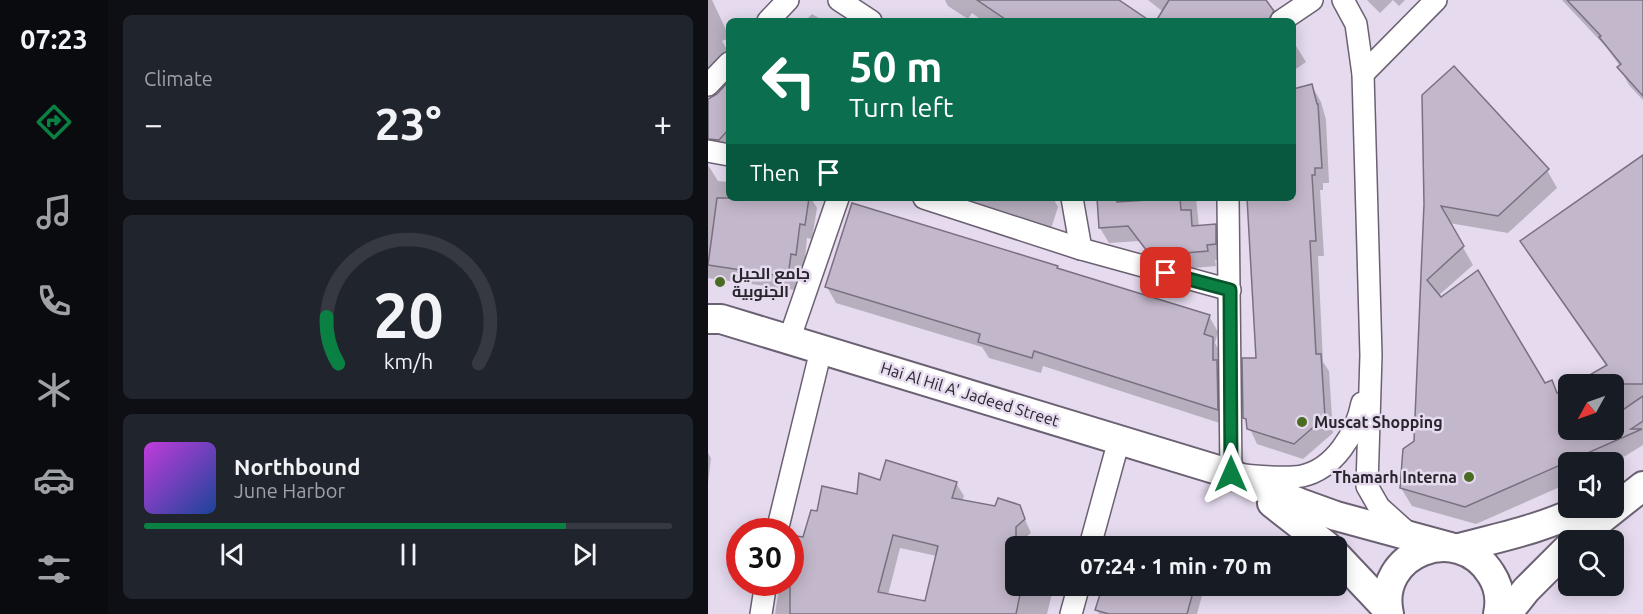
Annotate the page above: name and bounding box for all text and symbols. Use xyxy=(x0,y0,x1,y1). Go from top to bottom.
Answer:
text: 07:23 xyxy=(20,24,88,54)
icon: left xyxy=(750,42,828,120)
text: 50 m xyxy=(849,43,943,90)
text: Climate xyxy=(144,67,213,90)
text: Turn left xyxy=(849,92,953,122)
text: 23° xyxy=(375,98,441,149)
icon: directions xyxy=(33,101,75,143)
text: − xyxy=(144,105,163,142)
text: + xyxy=(653,105,672,142)
icon: arrive xyxy=(812,156,845,189)
text: Then xyxy=(750,160,800,185)
icon: music xyxy=(33,191,75,233)
pin xyxy=(1140,247,1191,298)
icon: arrive xyxy=(1149,256,1182,289)
place label: جامع الحيل الجنوبية xyxy=(732,264,810,301)
marker: جامع الحيل الجنوبية xyxy=(713,275,727,289)
icon: phone xyxy=(33,280,75,322)
text: 20 xyxy=(373,280,443,350)
text: km/h xyxy=(383,349,433,373)
street label: Hai Al Hil A' Jadeed Street xyxy=(879,358,1062,430)
icon: climate xyxy=(33,369,75,411)
north arrow xyxy=(1558,374,1624,440)
map controls xyxy=(1558,374,1624,596)
place label: Muscat Shopping xyxy=(1314,413,1443,431)
marker: Muscat Shopping xyxy=(1295,415,1309,429)
position arrow xyxy=(1199,442,1263,506)
button: sound xyxy=(1558,452,1624,518)
text: Northbound xyxy=(234,454,360,479)
icon: car xyxy=(33,459,75,501)
place label: Thamarh Interna xyxy=(1332,468,1457,486)
marker: Thamarh Interna xyxy=(1462,470,1476,484)
text: June Harbor xyxy=(234,479,345,502)
speed limit sign: 30 xyxy=(726,518,804,596)
button: search xyxy=(1558,530,1624,596)
icon: previous xyxy=(216,538,249,571)
icon: pause xyxy=(392,538,425,571)
icon: next xyxy=(568,538,601,571)
icon: filters xyxy=(33,548,75,590)
text: 07:24 · 1 min · 70 m xyxy=(1080,553,1272,578)

